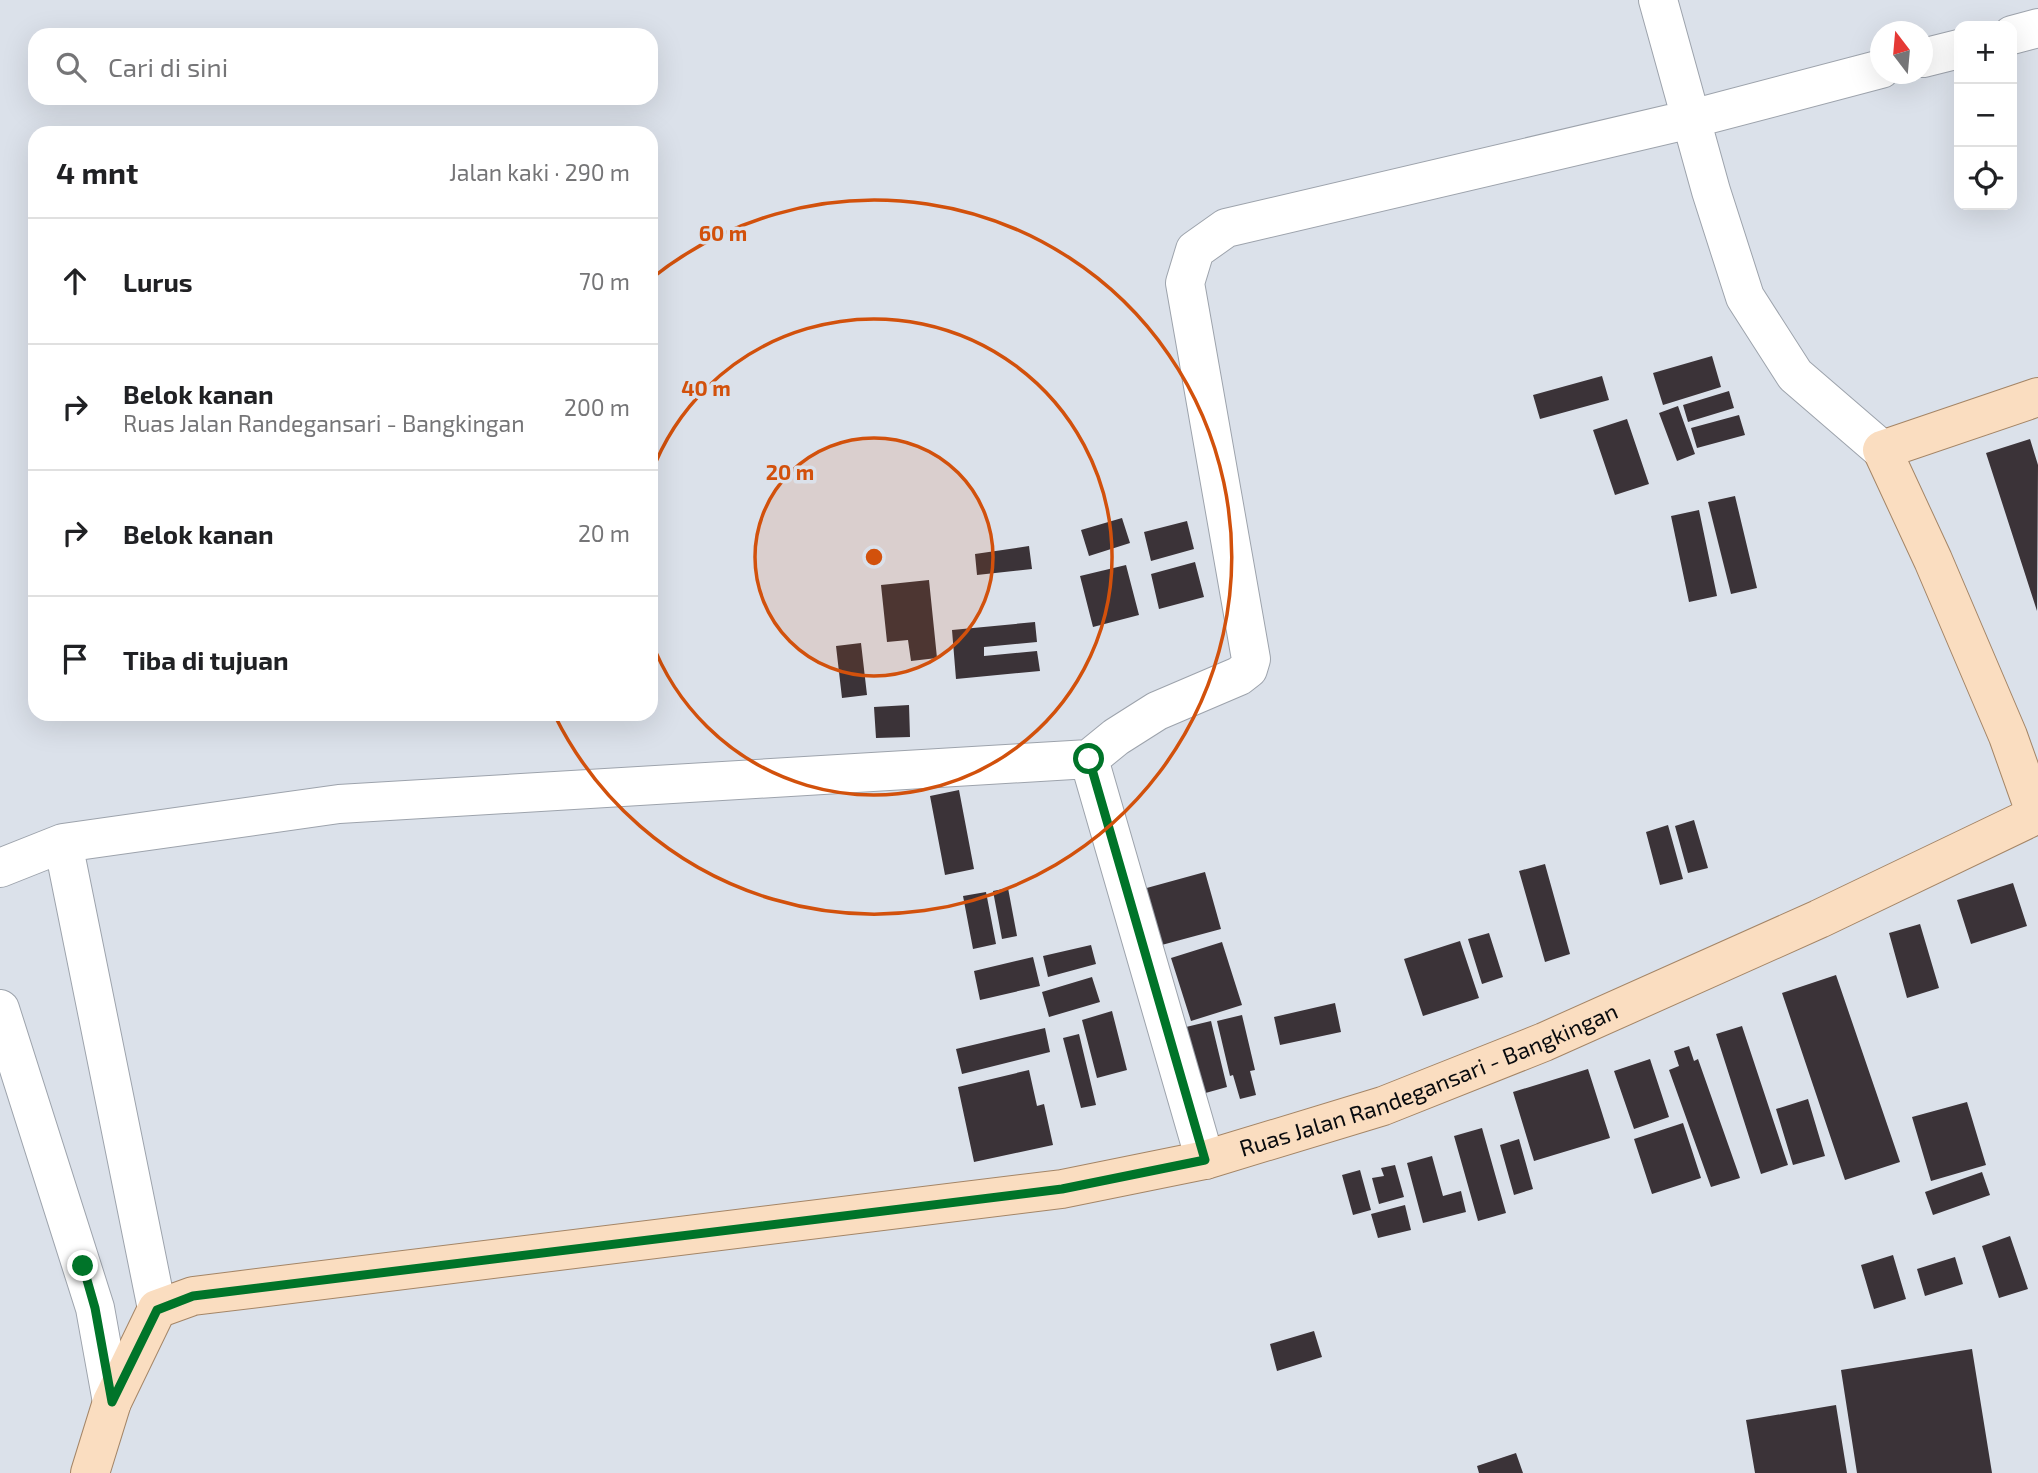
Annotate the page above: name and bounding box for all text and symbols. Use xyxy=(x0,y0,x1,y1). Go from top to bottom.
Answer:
north arrow xyxy=(1870,21,1933,84)
map controls xyxy=(1954,21,2017,210)
button: + xyxy=(1954,21,2017,84)
search box xyxy=(28,28,658,105)
icon: search xyxy=(52,48,90,86)
text: Cari di sini xyxy=(108,51,228,82)
button: − xyxy=(1954,84,2017,147)
button: locate xyxy=(1954,147,2017,210)
text: 4 mnt xyxy=(56,154,138,190)
text: Jalan kaki · 290 m xyxy=(449,158,630,186)
text: 60 m xyxy=(699,220,747,245)
icon: ahead xyxy=(56,262,94,300)
text: Lurus xyxy=(123,266,193,297)
text: 70 m xyxy=(579,267,630,295)
text: 40 m xyxy=(681,375,731,400)
text: Belok kanan xyxy=(123,378,274,409)
icon: right xyxy=(56,388,94,426)
text: 200 m xyxy=(564,393,630,421)
text: Ruas Jalan Randegansari - Bangkingan xyxy=(123,409,525,437)
text: 20 m xyxy=(766,459,814,484)
icon: right xyxy=(56,514,94,552)
text: Belok kanan xyxy=(123,518,274,549)
text: 20 m xyxy=(578,519,630,547)
centre of rings xyxy=(862,545,886,569)
icon: arrive xyxy=(56,640,94,678)
text: Tiba di tujuan xyxy=(123,644,289,675)
route start xyxy=(1073,743,1104,774)
street label: Ruas Jalan Randegansari - Bangkingan xyxy=(1236,996,1622,1162)
route end xyxy=(67,1250,98,1281)

